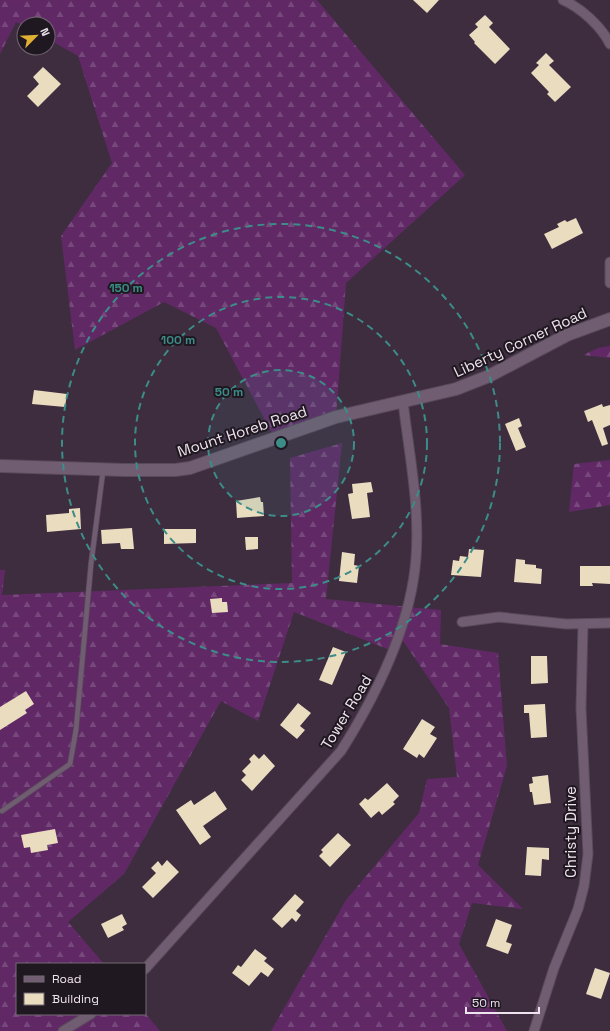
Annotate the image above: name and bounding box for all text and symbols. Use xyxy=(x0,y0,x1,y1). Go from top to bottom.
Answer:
north arrow xyxy=(16,16,56,56)
text: N xyxy=(37,26,53,38)
text: 150 m xyxy=(109,280,143,296)
street label: Liberty Corner Road xyxy=(450,303,590,381)
text: 100 m xyxy=(161,332,195,348)
text: 50 m xyxy=(215,384,243,400)
street label: Mount Horeb Road xyxy=(175,401,309,461)
centre of rings xyxy=(274,436,288,450)
street label: Tower Road xyxy=(316,671,376,753)
street label: Christy Drive xyxy=(561,786,580,878)
legend xyxy=(16,963,146,1015)
text: Road xyxy=(52,971,81,987)
scale bar xyxy=(466,989,539,1015)
text: Building xyxy=(52,991,99,1007)
text: 50 m xyxy=(472,995,500,1011)

